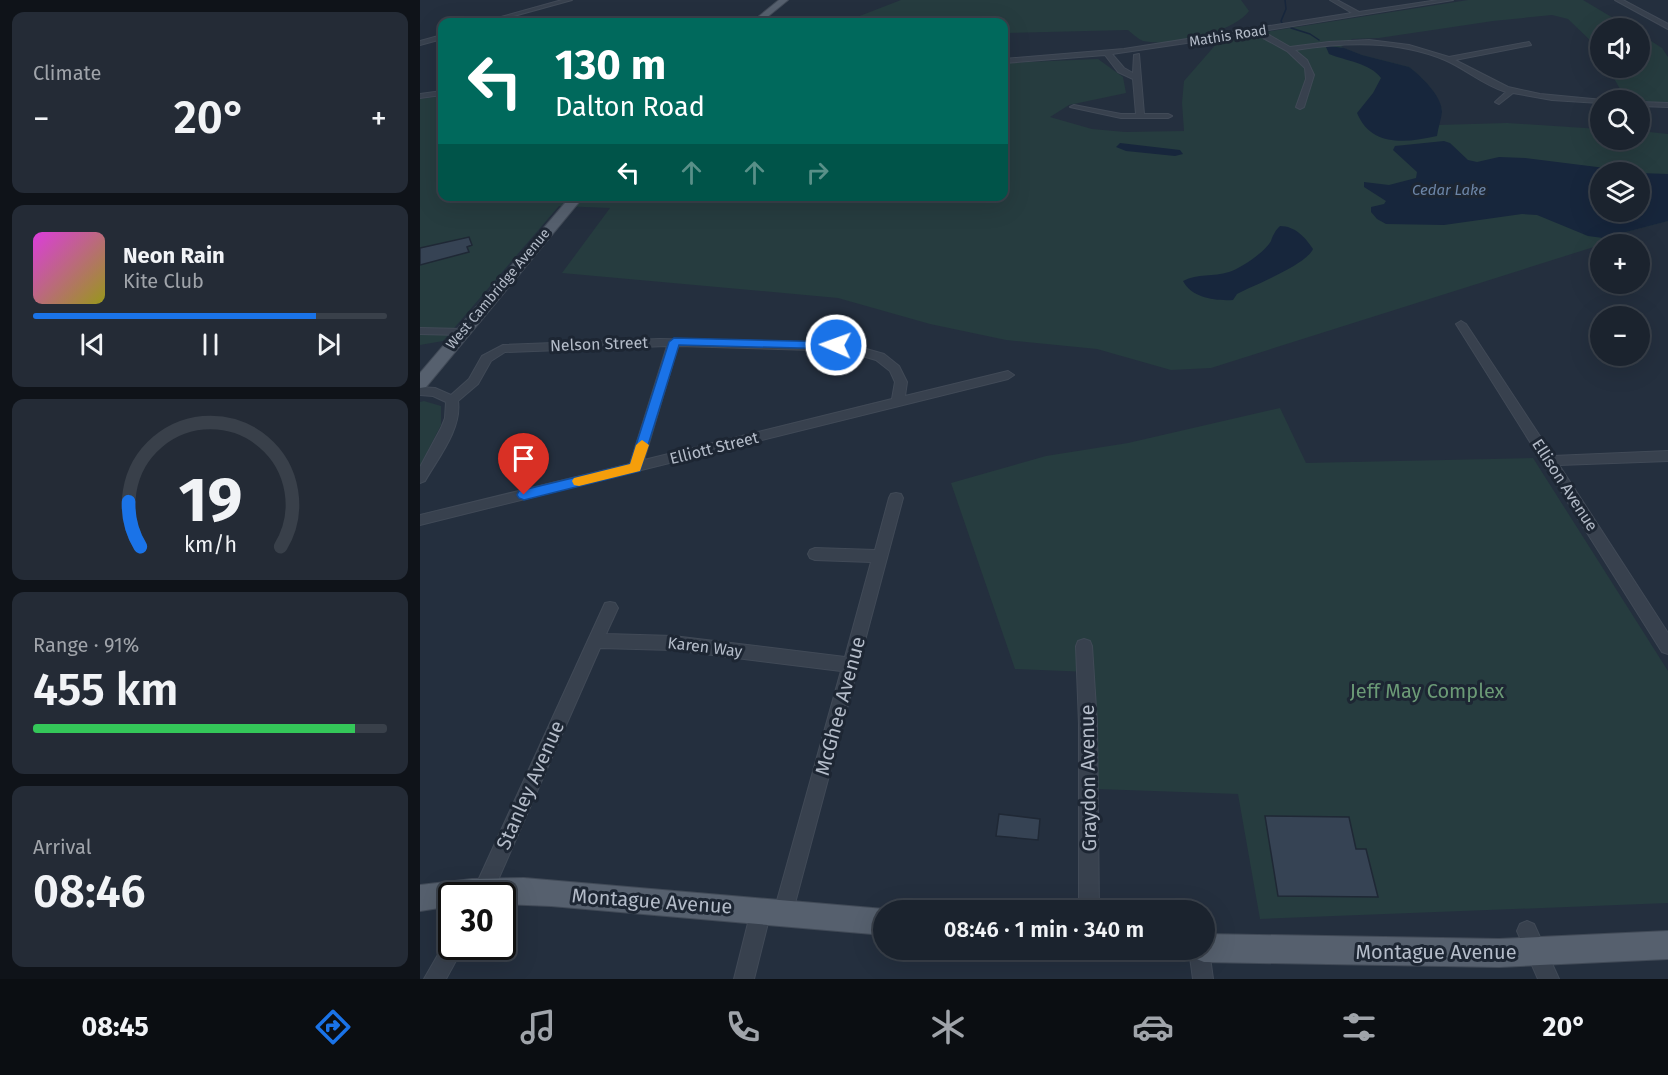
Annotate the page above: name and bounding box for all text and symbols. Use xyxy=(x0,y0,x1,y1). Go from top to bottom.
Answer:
map controls xyxy=(1590,18,1650,366)
button: sound xyxy=(1590,18,1650,78)
street label: Mathis Road xyxy=(1188,21,1268,51)
text: 130 m xyxy=(555,40,666,90)
icon: left xyxy=(456,42,534,120)
text: Climate xyxy=(33,61,101,85)
button: search xyxy=(1590,90,1650,150)
text: 20° xyxy=(174,91,246,145)
text: Dalton Road xyxy=(555,91,705,123)
text: − xyxy=(33,99,50,139)
text: + xyxy=(371,99,387,139)
icon: left xyxy=(612,156,645,189)
icon: ahead xyxy=(675,156,708,189)
icon: ahead xyxy=(738,156,771,189)
icon: right xyxy=(801,156,834,189)
button: layers xyxy=(1590,162,1650,222)
water label: Cedar Lake xyxy=(1412,181,1486,199)
street label: West Cambridge Avenue xyxy=(442,225,554,353)
button: + xyxy=(1590,234,1650,294)
text: Neon Rain xyxy=(123,242,225,269)
text: Kite Club xyxy=(123,269,204,293)
button: − xyxy=(1590,306,1650,366)
position arrow xyxy=(804,313,868,377)
icon: previous xyxy=(76,328,109,361)
icon: pause xyxy=(194,328,227,361)
icon: next xyxy=(312,328,345,361)
street label: Nelson Street xyxy=(550,333,649,355)
street label: Elliott Street xyxy=(668,428,761,468)
pin xyxy=(498,433,549,495)
street label: Ellison Avenue xyxy=(1528,435,1602,535)
icon: arrive xyxy=(507,442,540,475)
text: 19 xyxy=(178,463,242,538)
text: km/h xyxy=(183,532,237,558)
text: Range · 91% xyxy=(33,633,139,657)
street label: Karen Way xyxy=(667,633,744,661)
street label: McGhee Avenue xyxy=(810,634,870,778)
text: 455 km xyxy=(33,663,178,717)
park label: Jeff May Complex xyxy=(1350,679,1505,703)
street label: Graydon Avenue xyxy=(1075,704,1101,852)
street label: Stanley Avenue xyxy=(491,717,569,853)
text: Arrival xyxy=(33,835,92,859)
text: 08:46 xyxy=(33,865,146,919)
speed limit sign: 30 xyxy=(438,882,516,960)
street label: Montague Avenue xyxy=(571,883,733,919)
text: 08:46 · 1 min · 340 m xyxy=(944,916,1144,943)
street label: Montague Avenue xyxy=(1355,940,1517,964)
icon: directions xyxy=(312,1006,354,1048)
icon: music xyxy=(517,1006,559,1048)
icon: phone xyxy=(722,1006,764,1048)
icon: climate xyxy=(927,1006,969,1048)
icon: car xyxy=(1132,1006,1174,1048)
icon: filters xyxy=(1338,1006,1380,1048)
text: 08:45 xyxy=(82,1011,149,1043)
text: 20° xyxy=(1543,1011,1586,1043)

